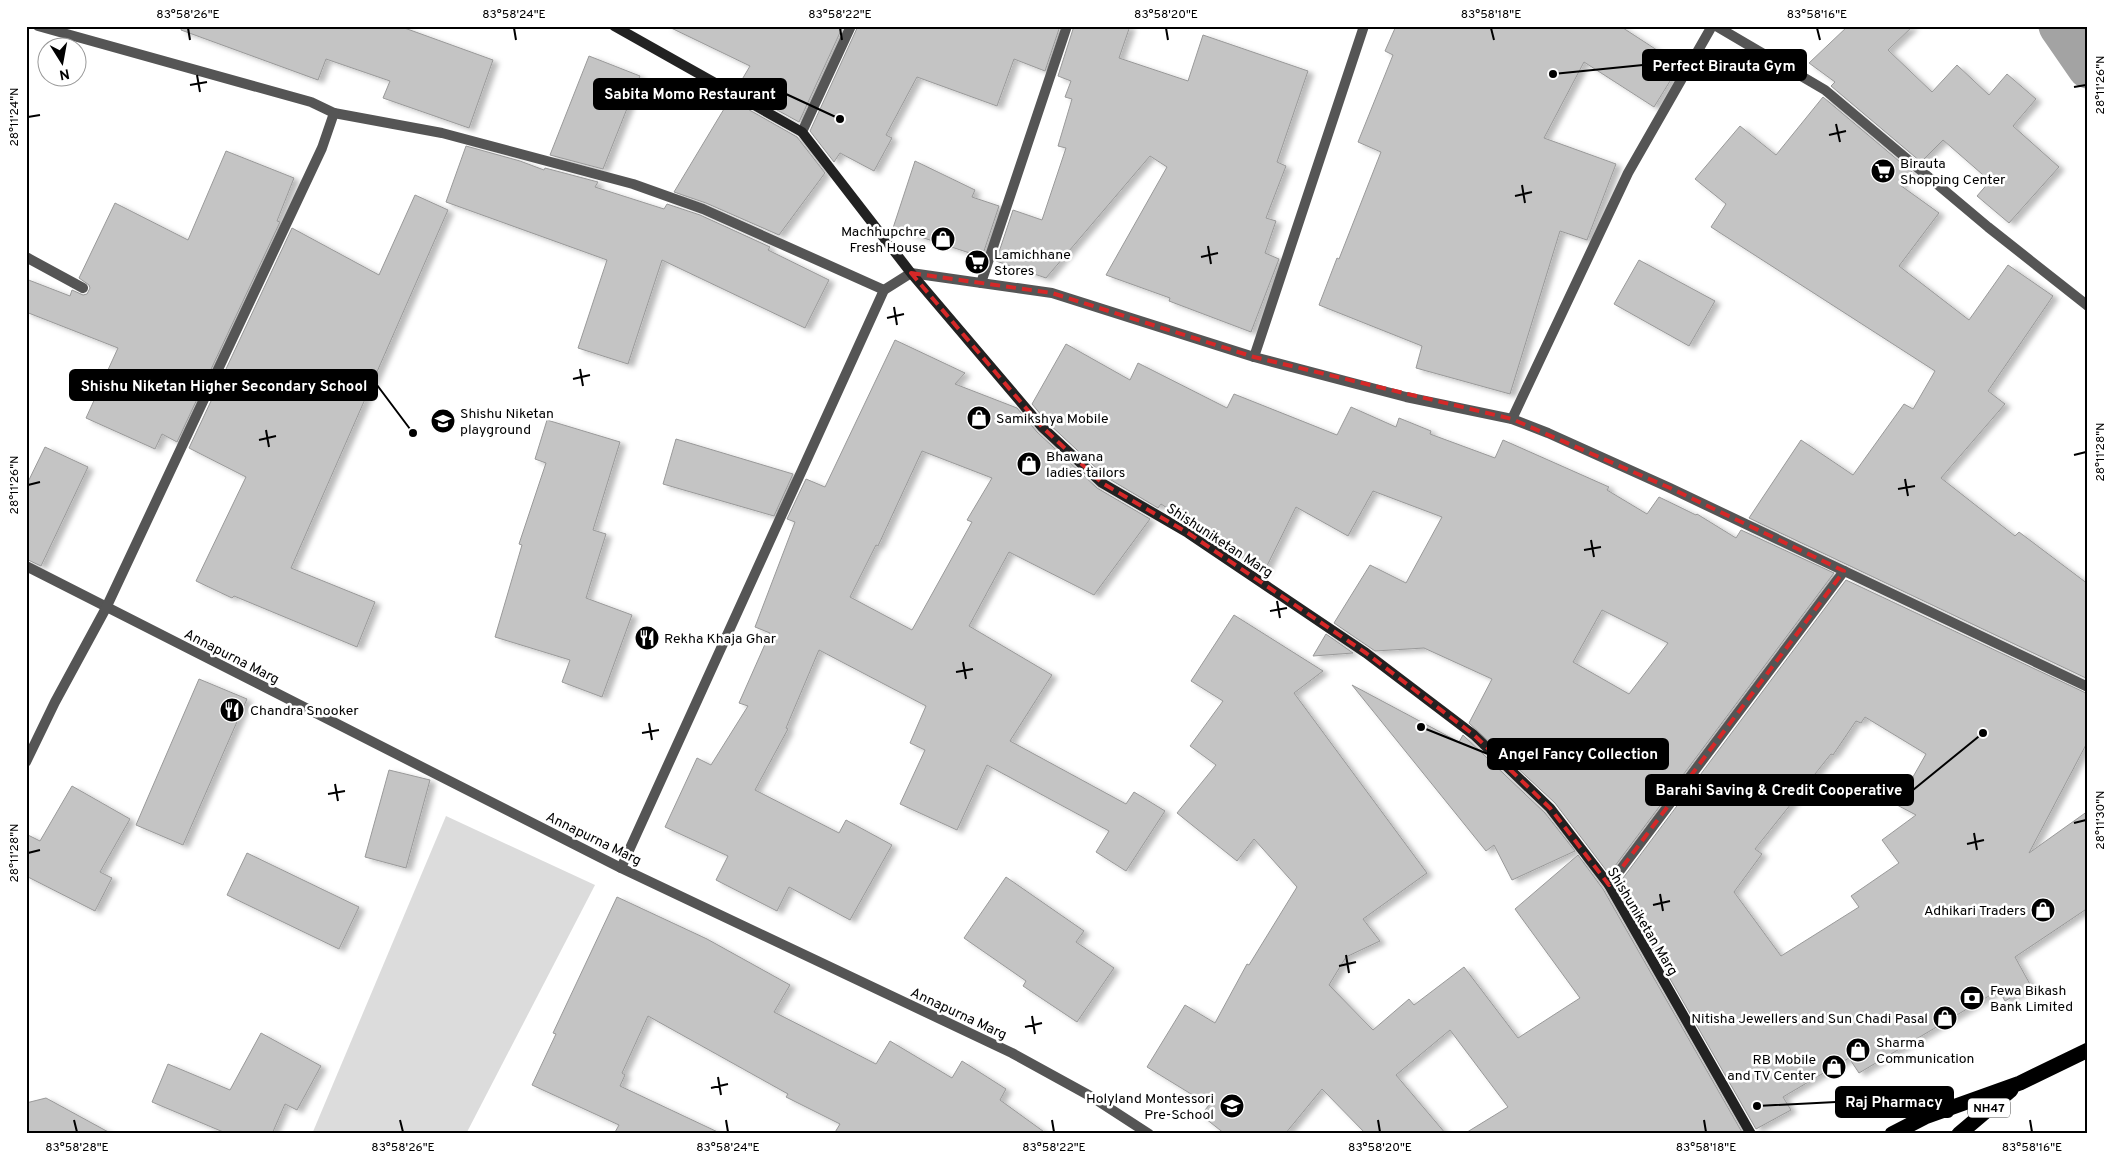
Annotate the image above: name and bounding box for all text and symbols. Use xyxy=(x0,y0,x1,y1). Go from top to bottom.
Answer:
text: 83°58'26"E xyxy=(156,7,220,23)
text: 83°58'24"E xyxy=(482,7,546,23)
text: 83°58'22"E xyxy=(808,7,872,23)
text: 83°58'20"E xyxy=(1134,7,1198,23)
text: 83°58'18"E xyxy=(1461,7,1521,23)
text: 83°58'16"E xyxy=(1787,7,1847,23)
north arrow xyxy=(38,38,88,88)
callout: Perfect Birauta Gym xyxy=(1643,50,1806,80)
text: 28°11'26"N xyxy=(2093,56,2109,114)
text: Perfect Birauta Gym xyxy=(1652,58,1796,77)
text: N xyxy=(58,64,71,83)
callout: Sabita Momo Restaurant xyxy=(594,79,786,109)
text: Sabita Momo Restaurant xyxy=(604,86,776,105)
text: 28°11'24"N xyxy=(7,87,23,147)
place label: Birauta Shopping Center xyxy=(1900,156,2006,189)
supermarket icon: Birauta Shopping Center xyxy=(1870,158,1896,184)
place label: Machhupchre Fresh House xyxy=(841,224,926,257)
shop icon: Machhupchre Fresh House xyxy=(930,226,956,252)
place label: Lamichhane Stores xyxy=(994,247,1071,280)
supermarket icon: Lamichhane Stores xyxy=(964,249,990,275)
callout: Shishu Niketan Higher Secondary School xyxy=(70,370,377,400)
text: Shishu Niketan Higher Secondary School xyxy=(81,378,367,397)
shop icon: Samikshya Mobile xyxy=(966,405,992,431)
place label: Shishu Niketan playground xyxy=(460,406,554,439)
school or university icon: Shishu Niketan playground xyxy=(430,408,456,434)
place label: Samikshya Mobile xyxy=(996,411,1108,428)
text: 28°11'28"N xyxy=(2093,422,2109,482)
place label: Bhawana ladies tailors xyxy=(1046,449,1125,482)
shop icon: Bhawana ladies tailors xyxy=(1016,451,1042,477)
text: 28°11'26"N xyxy=(7,456,23,514)
street label: Shishuniketan Marg xyxy=(1163,501,1276,582)
restaurant icon: Rekha Khaja Ghar xyxy=(634,625,660,651)
street label: Annapurna Marg xyxy=(181,626,282,689)
place label: Rekha Khaja Ghar xyxy=(664,631,777,648)
restaurant icon: Chandra Snooker xyxy=(219,697,245,723)
place label: Chandra Snooker xyxy=(250,703,359,720)
callout: Angel Fancy Collection xyxy=(1488,739,1668,769)
text: Angel Fancy Collection xyxy=(1498,746,1658,765)
callout: Barahi Saving & Credit Cooperative xyxy=(1646,775,1913,805)
text: Barahi Saving & Credit Cooperative xyxy=(1656,782,1902,801)
text: 28°11'30"N xyxy=(2093,790,2109,850)
street label: Annapurna Marg xyxy=(543,809,644,870)
text: 28°11'28"N xyxy=(7,823,23,883)
street label: Shishuniketan Marg xyxy=(1603,865,1681,979)
shop icon: Adhikari Traders xyxy=(2030,897,2056,923)
place label: Adhikari Traders xyxy=(1924,903,2026,920)
place label: Fewa Bikash Bank Limited xyxy=(1990,983,2073,1016)
street label: Annapurna Marg xyxy=(908,985,1009,1044)
bank icon: Fewa Bikash Bank Limited xyxy=(1959,985,1985,1011)
shop icon: Nitisha Jewellers and Sun Chadi Pasal xyxy=(1932,1005,1958,1031)
place label: Nitisha Jewellers and Sun Chadi Pasal xyxy=(1691,1011,1928,1028)
place label: Sharma Communication xyxy=(1876,1035,1974,1068)
shop icon: Sharma Communication xyxy=(1845,1037,1871,1063)
place label: RB Mobile and TV Center xyxy=(1727,1052,1817,1085)
shop icon: RB Mobile and TV Center xyxy=(1821,1054,1847,1080)
callout: Raj Pharmacy xyxy=(1836,1087,1953,1117)
place label: Holyland Montessori Pre-School xyxy=(1086,1091,1214,1124)
school or university icon: Holyland Montessori Pre-School xyxy=(1219,1093,1245,1119)
text: Raj Pharmacy xyxy=(1845,1094,1943,1113)
road number: NH47 xyxy=(1968,1098,2010,1118)
text: 83°58'28"E xyxy=(45,1140,109,1156)
text: 83°58'26"E xyxy=(371,1140,435,1156)
text: 83°58'24"E xyxy=(696,1140,760,1156)
text: 83°58'22"E xyxy=(1022,1140,1086,1156)
text: 83°58'20"E xyxy=(1348,1140,1412,1156)
text: 83°58'18"E xyxy=(1676,1140,1736,1156)
text: 83°58'16"E xyxy=(2002,1140,2062,1156)

